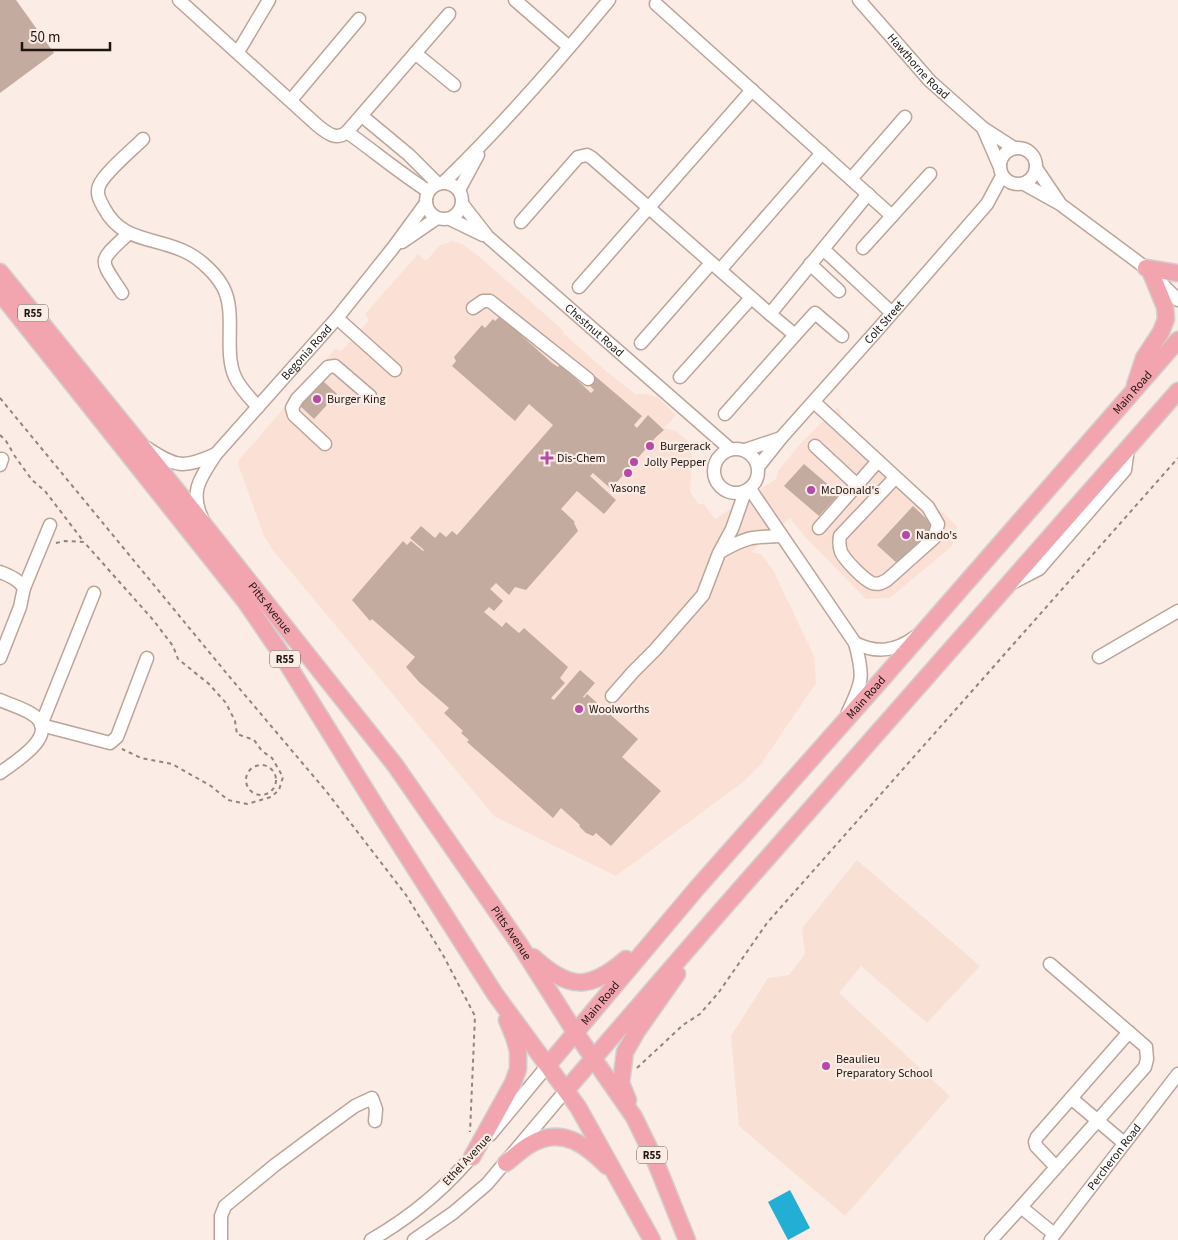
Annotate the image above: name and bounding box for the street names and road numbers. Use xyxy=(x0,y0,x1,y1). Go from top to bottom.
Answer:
street label: Hawthorne Road xyxy=(883,30,953,103)
street label: Colt Street xyxy=(860,297,908,348)
street label: Chestnut Road xyxy=(561,300,628,361)
road number: R55 xyxy=(18,304,48,322)
street label: Begonia Road xyxy=(277,321,336,384)
street label: Main Road xyxy=(1109,367,1156,418)
street label: Pitts Avenue xyxy=(244,578,296,637)
road number: R55 xyxy=(270,651,300,668)
street label: Main Road xyxy=(842,672,890,723)
street label: Pitts Avenue xyxy=(487,902,536,963)
street label: Main Road xyxy=(577,977,624,1029)
street label: Percheron Road xyxy=(1083,1120,1145,1194)
street label: Ethel Avenue xyxy=(439,1130,495,1190)
road number: R55 xyxy=(637,1146,667,1164)

